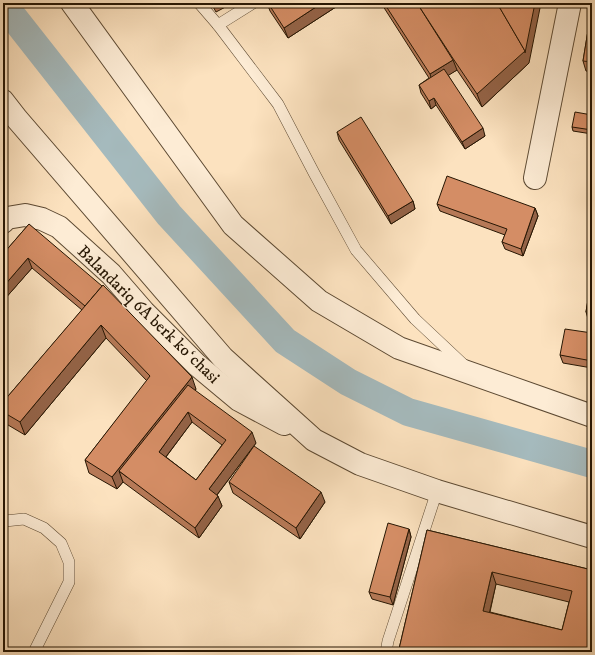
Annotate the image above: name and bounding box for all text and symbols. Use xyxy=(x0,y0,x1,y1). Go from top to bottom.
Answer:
street label: Balandariq 6A berk koʻchasi xyxy=(72,241,224,389)

